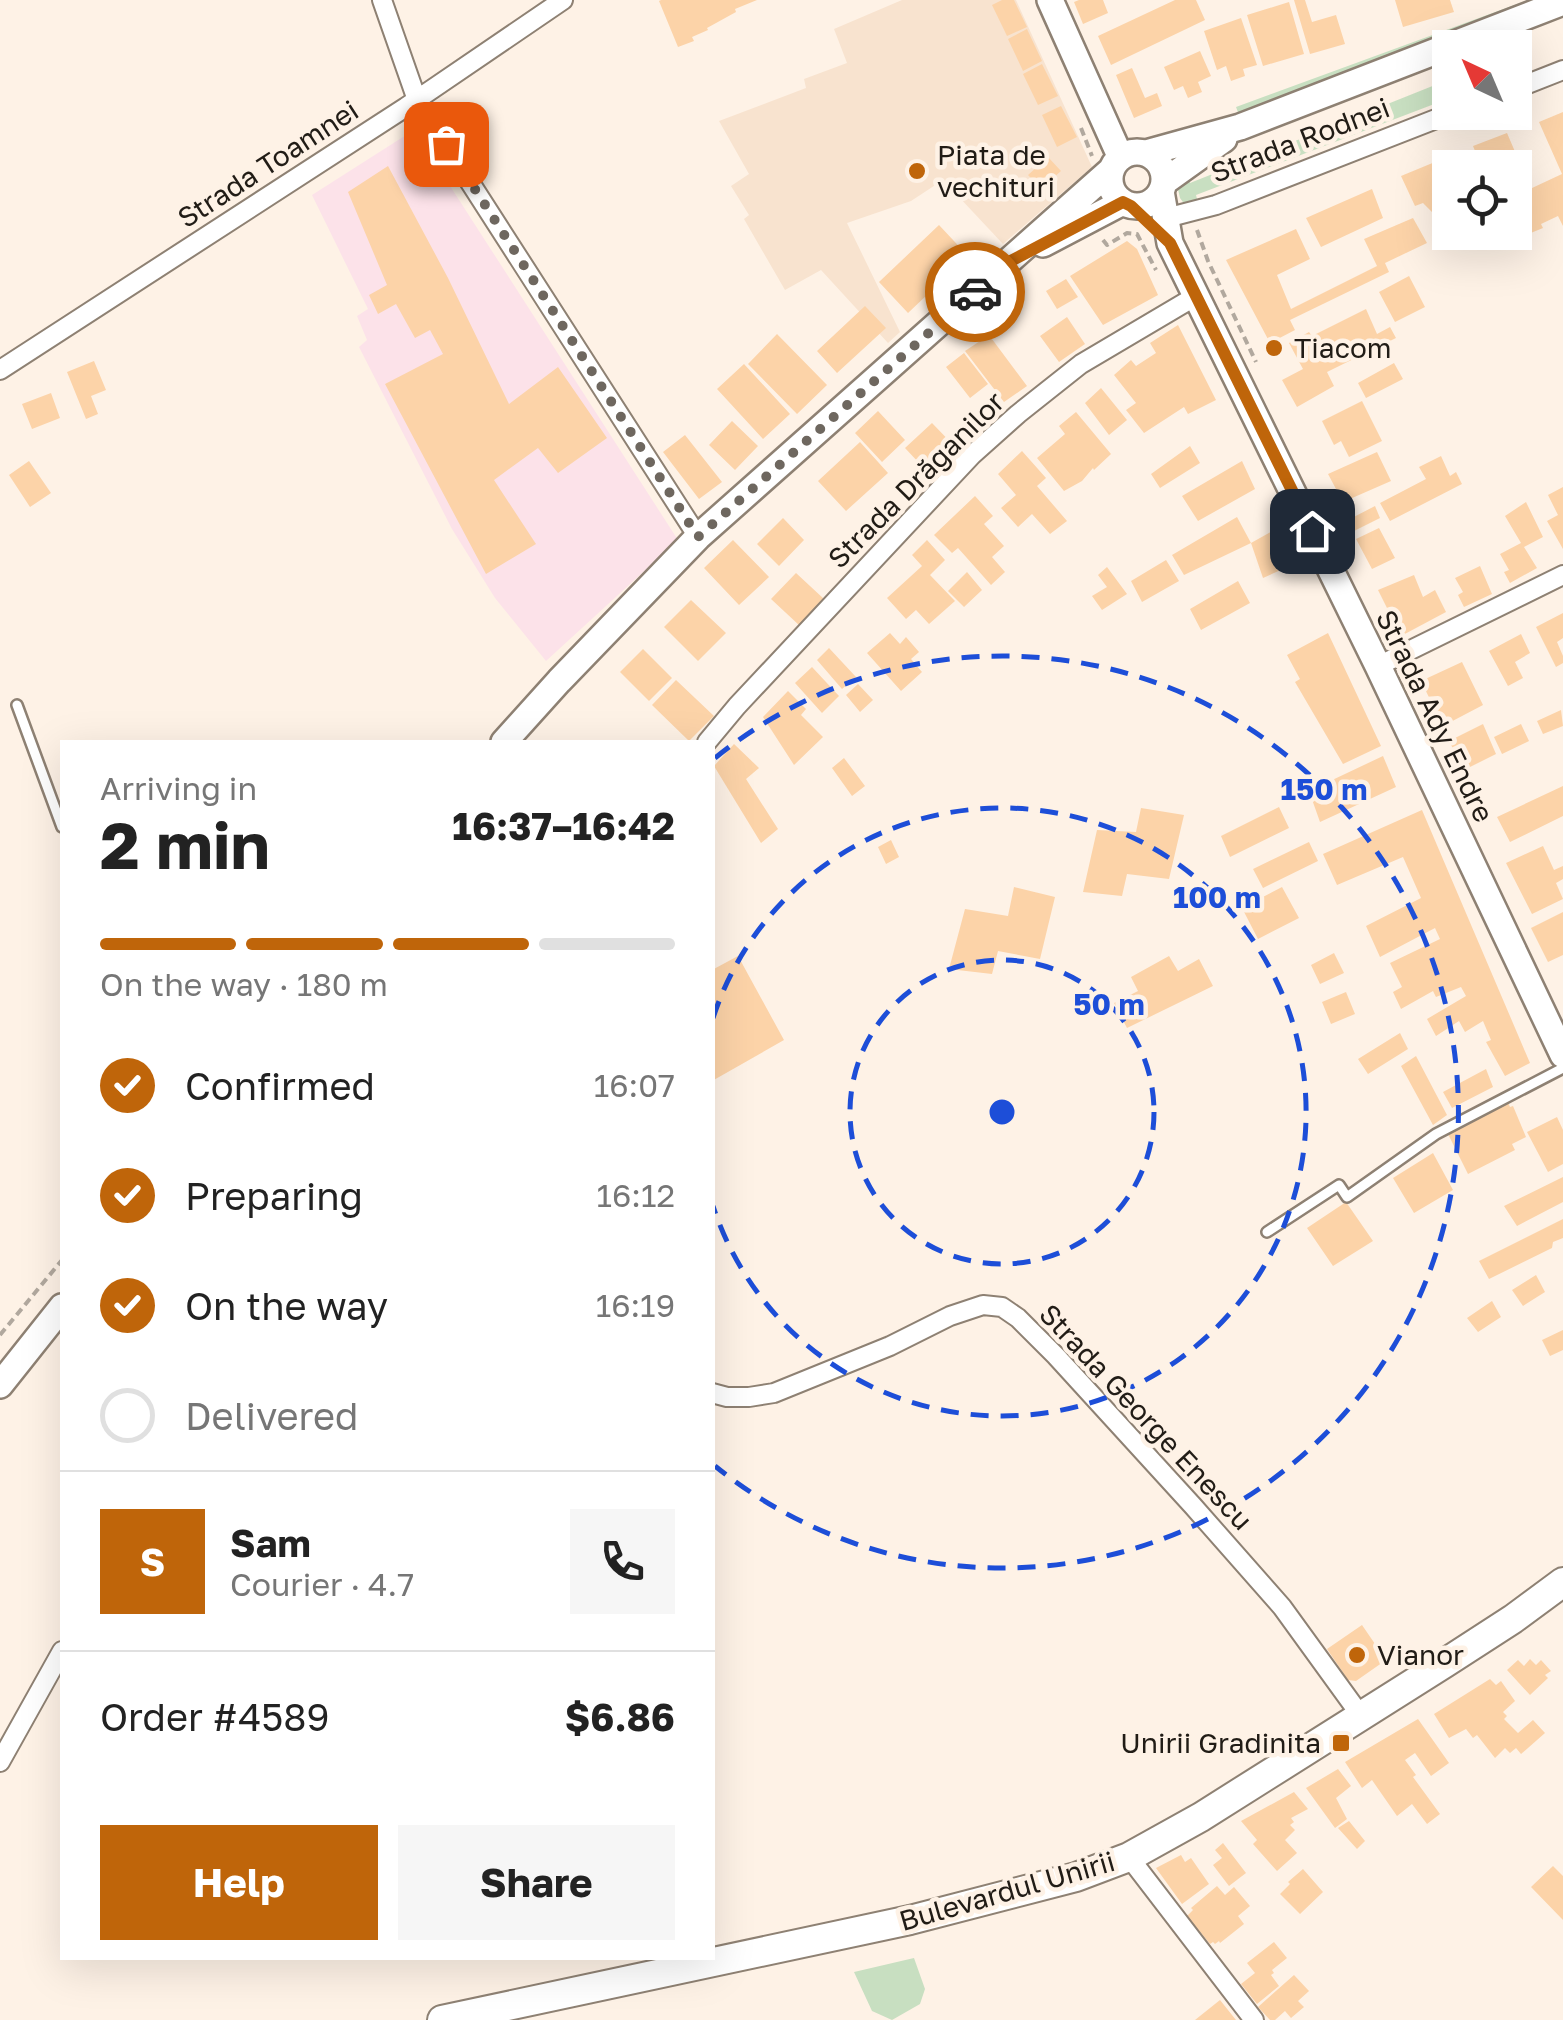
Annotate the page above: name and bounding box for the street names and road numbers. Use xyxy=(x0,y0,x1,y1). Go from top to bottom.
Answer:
street label: Strada Rodnei xyxy=(1206,90,1394,189)
street label: Strada Toamnei xyxy=(171,93,364,234)
street label: Strada Drăganilor xyxy=(821,385,1011,575)
street label: Strada Ady Endre xyxy=(1370,604,1501,827)
street label: Strada George Enescu xyxy=(1033,1297,1260,1536)
street label: Bulevardul Unirii xyxy=(895,1844,1118,1937)

